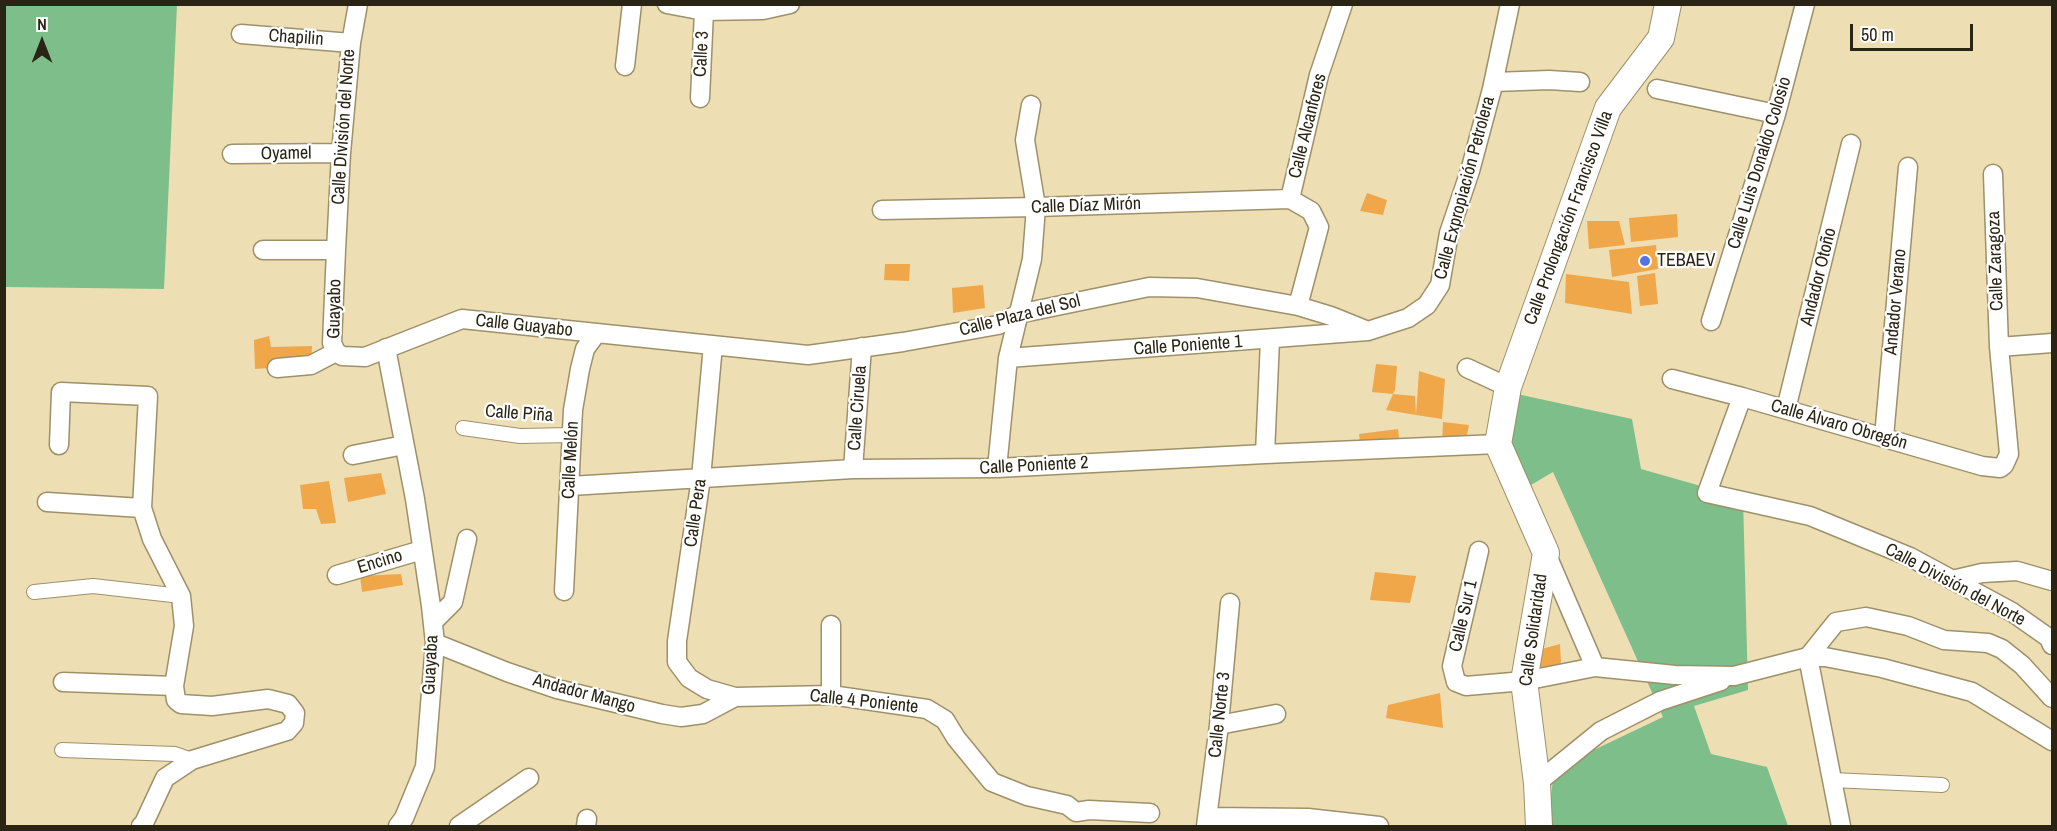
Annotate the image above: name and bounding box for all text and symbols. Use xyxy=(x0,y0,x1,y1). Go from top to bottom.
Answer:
north arrow xyxy=(12,12,72,72)
scale bar xyxy=(1853,12,1976,50)
text: N xyxy=(37,13,47,35)
text: 50 m xyxy=(1861,22,1894,47)
street label: Chapilin xyxy=(268,25,324,51)
street label: Calle 3 xyxy=(690,30,714,78)
street label: Calle División del Norte xyxy=(328,49,360,205)
street label: Calle Alcanfores xyxy=(1285,71,1331,181)
street label: Calle Luis Donaldo Colosio xyxy=(1724,74,1796,252)
street label: Calle Expropiación Petrolera xyxy=(1430,94,1500,282)
street label: Calle Prolongación Francisco Villa xyxy=(1520,108,1618,328)
street label: Oyamel xyxy=(260,143,312,165)
street label: Calle Díaz Mirón xyxy=(1031,193,1141,219)
street label: Calle Zaragoza xyxy=(1983,211,2009,311)
street label: Andador Otoño xyxy=(1796,226,1842,328)
street label: Andador Verano xyxy=(1881,248,1911,356)
place label: TEBAEV xyxy=(1657,250,1715,272)
marker: TEBAEV xyxy=(1638,254,1652,268)
street label: Guayabo xyxy=(324,279,346,339)
street label: Calle Plaza del Sol xyxy=(957,291,1083,341)
street label: Calle Guayabo xyxy=(474,310,574,342)
street label: Calle Poniente 1 xyxy=(1133,331,1243,361)
street label: Calle Ciruela xyxy=(844,365,872,451)
street label: Calle Álvaro Obregón xyxy=(1768,395,1910,455)
street label: Calle Piña xyxy=(484,401,554,427)
street label: Calle Melón xyxy=(558,421,584,499)
street label: Calle Poniente 2 xyxy=(979,452,1089,480)
street label: Calle Pera xyxy=(681,477,711,549)
street label: Calle División del Norte xyxy=(1881,539,2029,631)
street label: Encino xyxy=(355,545,405,579)
street label: Calle Solidaridad xyxy=(1515,572,1553,688)
street label: Calle Sur 1 xyxy=(1445,578,1483,654)
street label: Guayaba xyxy=(419,635,443,695)
street label: Andador Mango xyxy=(530,670,638,718)
street label: Calle Norte 3 xyxy=(1205,671,1235,759)
street label: Calle 4 Poniente xyxy=(809,686,919,718)

